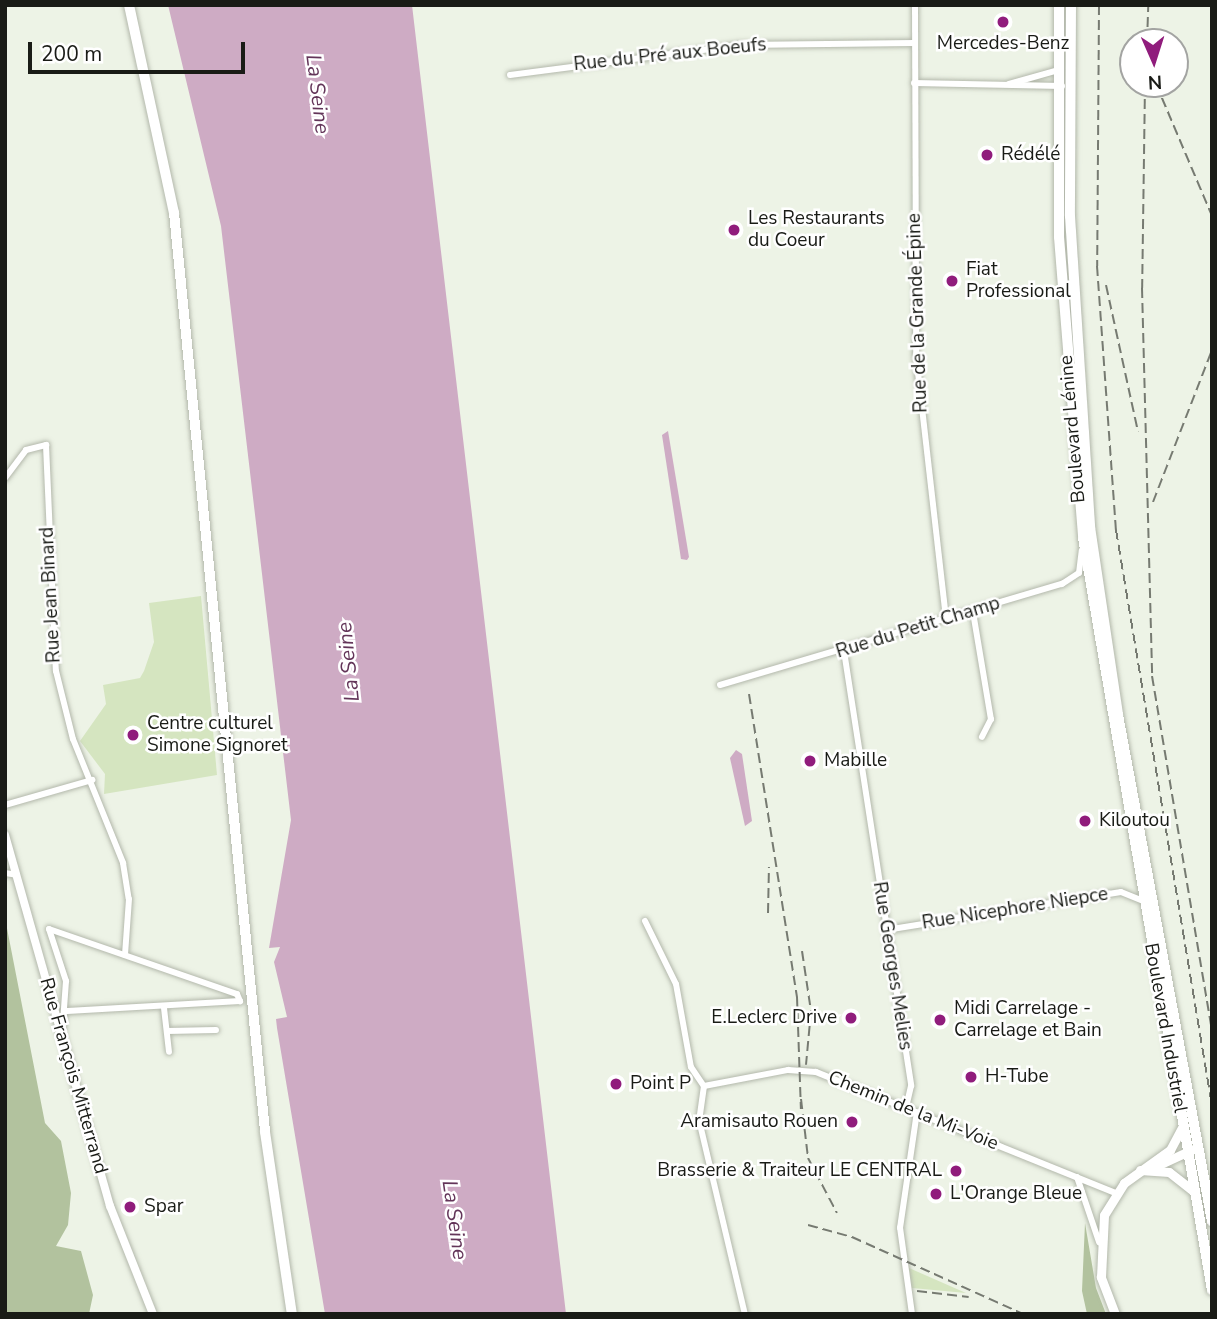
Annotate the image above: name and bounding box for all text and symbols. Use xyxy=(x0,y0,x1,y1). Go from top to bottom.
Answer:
marker: Mercedes-Benz xyxy=(995,14,1011,30)
scale bar xyxy=(32,28,248,72)
north arrow xyxy=(1119,28,1189,98)
place label: Mercedes-Benz xyxy=(937,33,1069,55)
street label: Rue du Pré aux Boeufs xyxy=(573,34,767,76)
text: 200 m xyxy=(41,40,102,68)
water label: La Seine xyxy=(301,53,335,135)
text: N xyxy=(1147,69,1163,95)
place label: Rédélé xyxy=(1001,144,1060,166)
marker: Rédélé xyxy=(979,147,995,163)
place label: Les Restaurants du Coeur xyxy=(748,208,885,252)
street label: Rue de la Grande Épine xyxy=(903,213,933,413)
marker: Les Restaurants du Coeur xyxy=(726,222,742,238)
place label: Fiat Professional xyxy=(966,259,1071,303)
marker: Fiat Professional xyxy=(944,273,960,289)
street label: Boulevard Lénine xyxy=(1055,354,1091,504)
street label: Rue Jean Binard xyxy=(36,526,66,664)
street label: Rue du Petit Champ xyxy=(833,592,1003,664)
water label: La Seine xyxy=(331,621,365,703)
place label: Centre culturel Simone Signoret xyxy=(147,713,288,757)
marker: Centre culturel Simone Signoret xyxy=(125,727,141,743)
place label: Mabille xyxy=(824,750,887,772)
marker: Mabille xyxy=(802,753,818,769)
place label: Kiloutou xyxy=(1099,810,1170,832)
marker: Kiloutou xyxy=(1077,813,1093,829)
street label: Rue Georges Melies xyxy=(867,880,917,1052)
street label: Rue Nicephore Niepce xyxy=(920,883,1110,935)
street label: Boulevard Industriel xyxy=(1139,941,1191,1115)
street label: Rue François Mitterrand xyxy=(34,975,112,1177)
place label: Midi Carrelage - Carrelage et Bain xyxy=(954,998,1102,1042)
place label: E.Leclerc Drive xyxy=(711,1007,837,1029)
marker: E.Leclerc Drive xyxy=(843,1010,859,1026)
marker: Midi Carrelage - Carrelage et Bain xyxy=(932,1012,948,1028)
street label: Chemin de la Mi-Voie xyxy=(825,1066,1001,1156)
place label: H-Tube xyxy=(985,1066,1049,1088)
marker: H-Tube xyxy=(963,1069,979,1085)
place label: Point P xyxy=(630,1073,691,1095)
marker: Point P xyxy=(608,1076,624,1092)
place label: Aramisauto Rouen xyxy=(680,1111,838,1133)
marker: Aramisauto Rouen xyxy=(844,1114,860,1130)
place label: Brasserie & Traiteur LE CENTRAL xyxy=(657,1160,942,1182)
marker: Brasserie & Traiteur LE CENTRAL xyxy=(948,1163,964,1179)
water label: La Seine xyxy=(437,1179,473,1261)
place label: L'Orange Bleue xyxy=(950,1183,1082,1205)
marker: L'Orange Bleue xyxy=(928,1186,944,1202)
place label: Spar xyxy=(144,1196,184,1218)
marker: Spar xyxy=(122,1199,138,1215)

